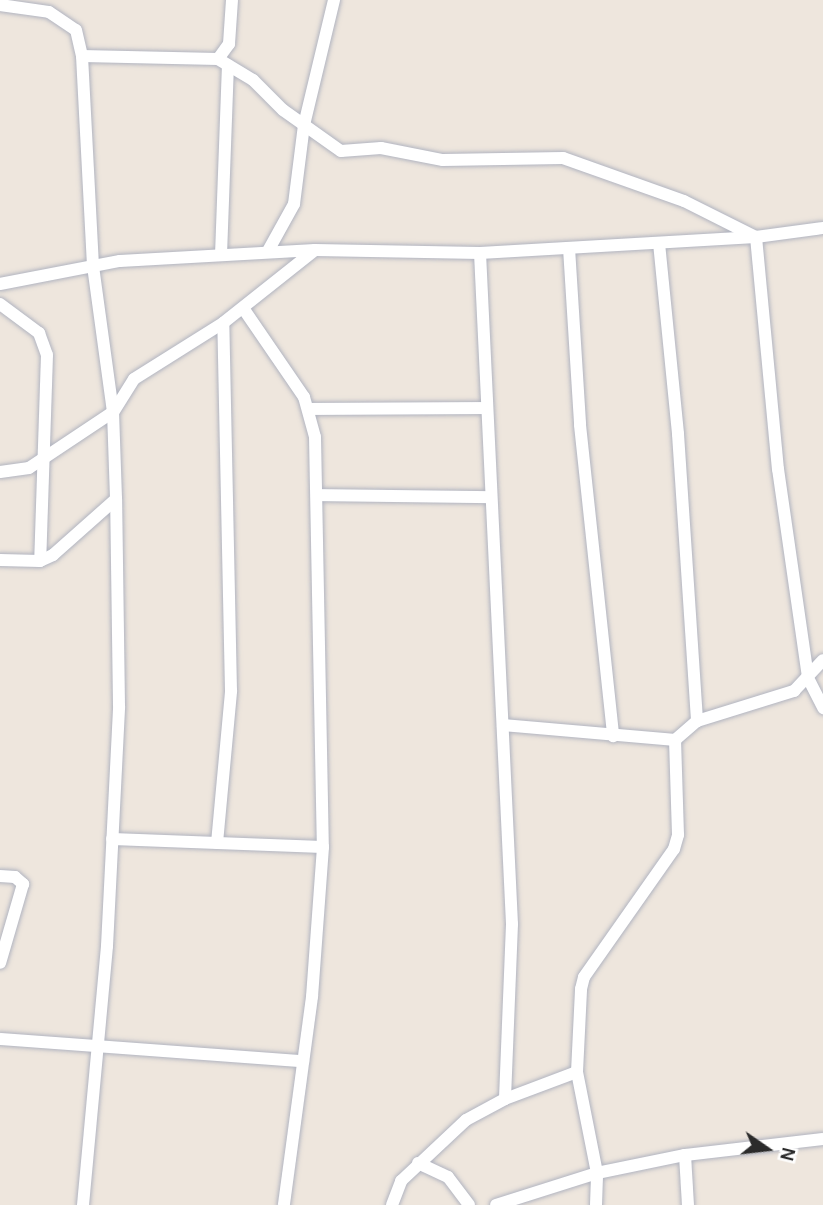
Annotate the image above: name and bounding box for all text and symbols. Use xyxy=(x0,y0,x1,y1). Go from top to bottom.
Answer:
north arrow xyxy=(732,1114,802,1184)
text: N xyxy=(775,1145,800,1163)

